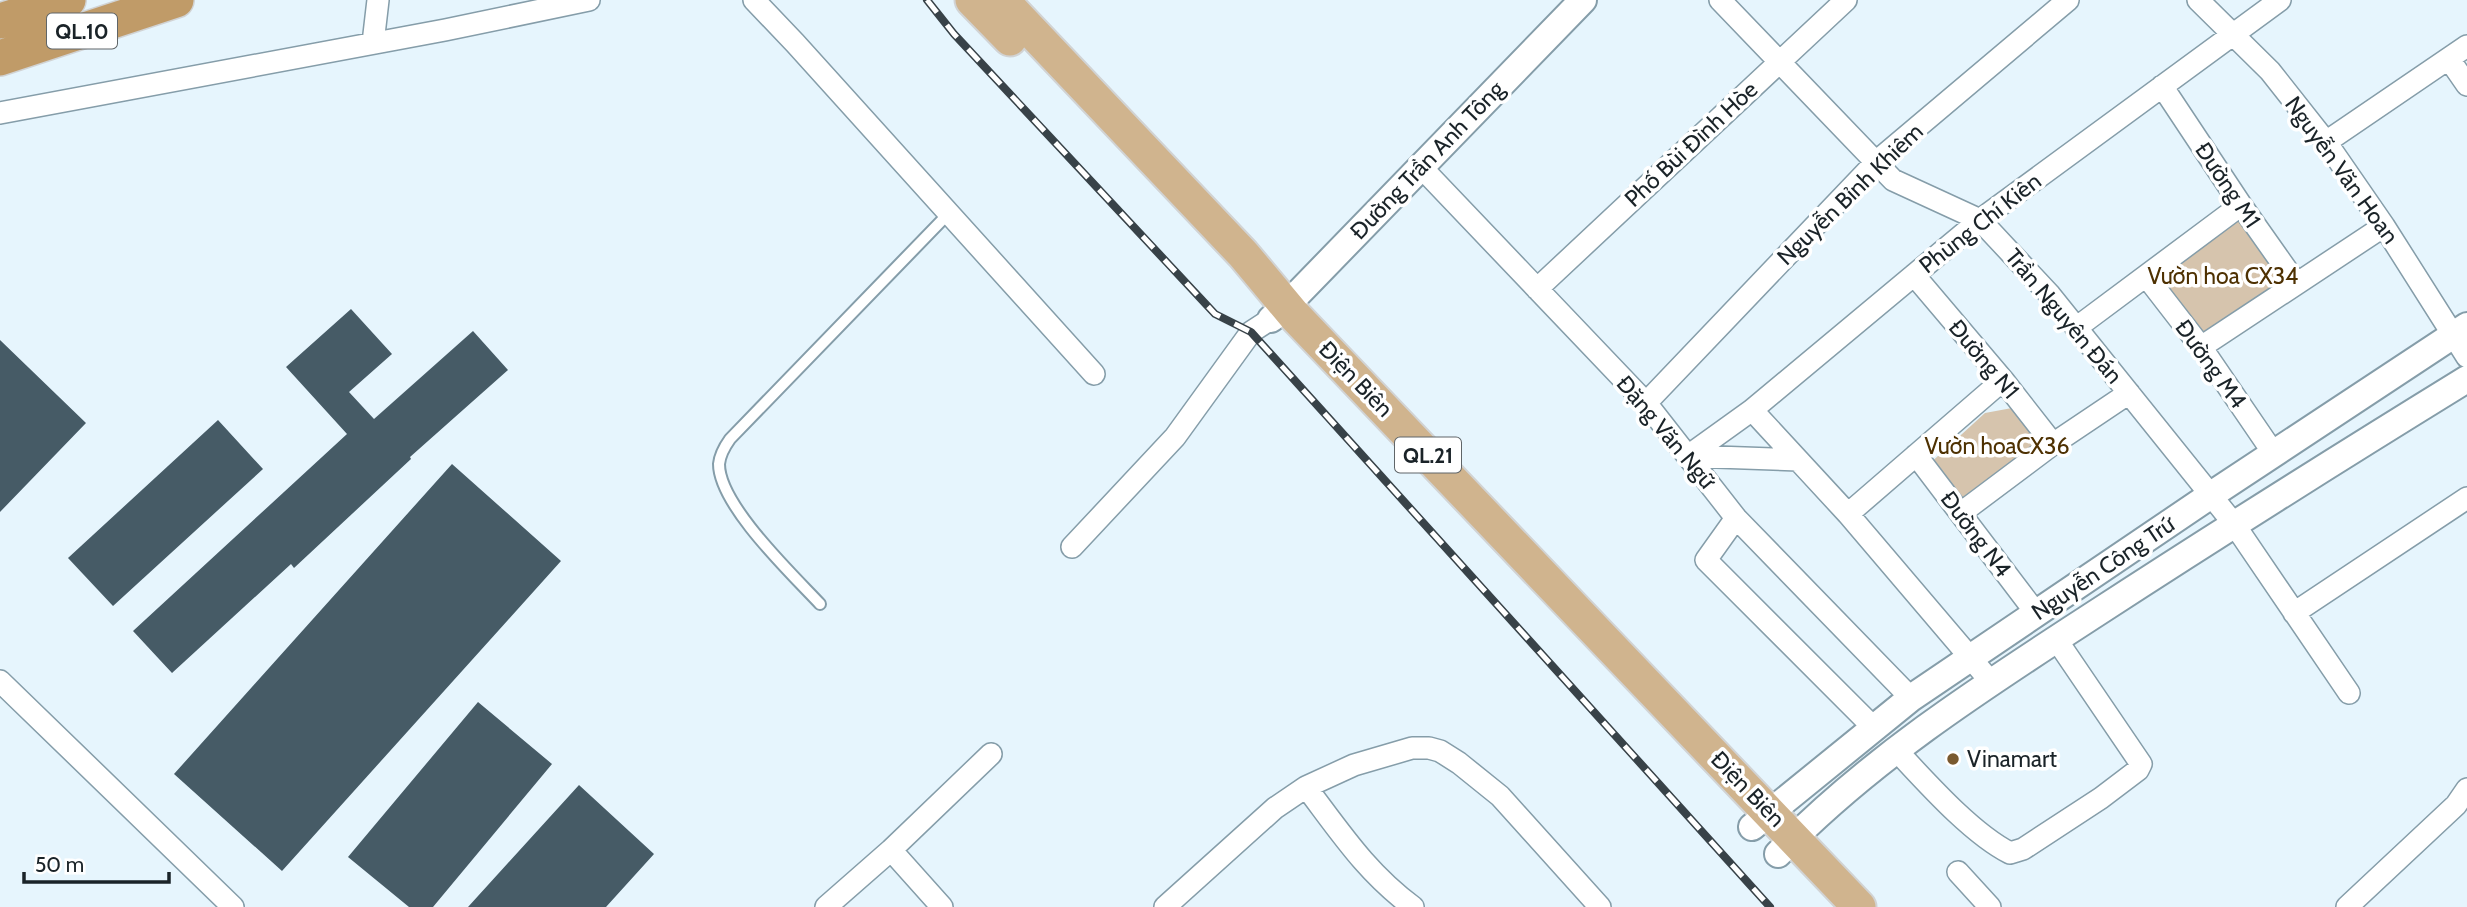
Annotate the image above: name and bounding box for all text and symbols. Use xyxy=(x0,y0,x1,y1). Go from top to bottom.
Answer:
road number: QL.10 xyxy=(47,14,117,48)
street label: Đường Trần Anh Tông xyxy=(1344,75,1510,245)
street label: Phố Bùi Đình Hòe xyxy=(1619,75,1763,213)
street label: Nguyễn Văn Hoan xyxy=(2279,91,2405,249)
street label: Nguyễn Bỉnh Khiêm xyxy=(1771,117,1929,271)
street label: Đường M1 xyxy=(2189,137,2267,233)
street label: Phùng Chí Kiên xyxy=(1914,167,2046,279)
street label: Trần Nguyên Đán xyxy=(1999,243,2129,389)
park label: Vườn hoa CX34 xyxy=(2148,262,2298,290)
street label: Đường N1 xyxy=(1943,314,2025,404)
street label: Đường M4 xyxy=(2169,314,2253,414)
street label: Điện Biên xyxy=(1313,335,1399,423)
street label: Đặng Văn Ngữ xyxy=(1611,370,1723,496)
park label: Vườn hoaCX36 xyxy=(1925,432,2069,460)
road number: QL.21 xyxy=(1395,438,1461,472)
street label: Đường N4 xyxy=(1935,485,2017,583)
street label: Nguyễn Công Trứ xyxy=(2026,509,2181,626)
street label: Điện Biên xyxy=(1705,745,1791,833)
place label: Vinamart xyxy=(1967,745,2057,773)
marker: Vinamart xyxy=(1945,751,1961,767)
scale bar xyxy=(24,841,170,885)
text: 50 m xyxy=(35,852,84,877)

